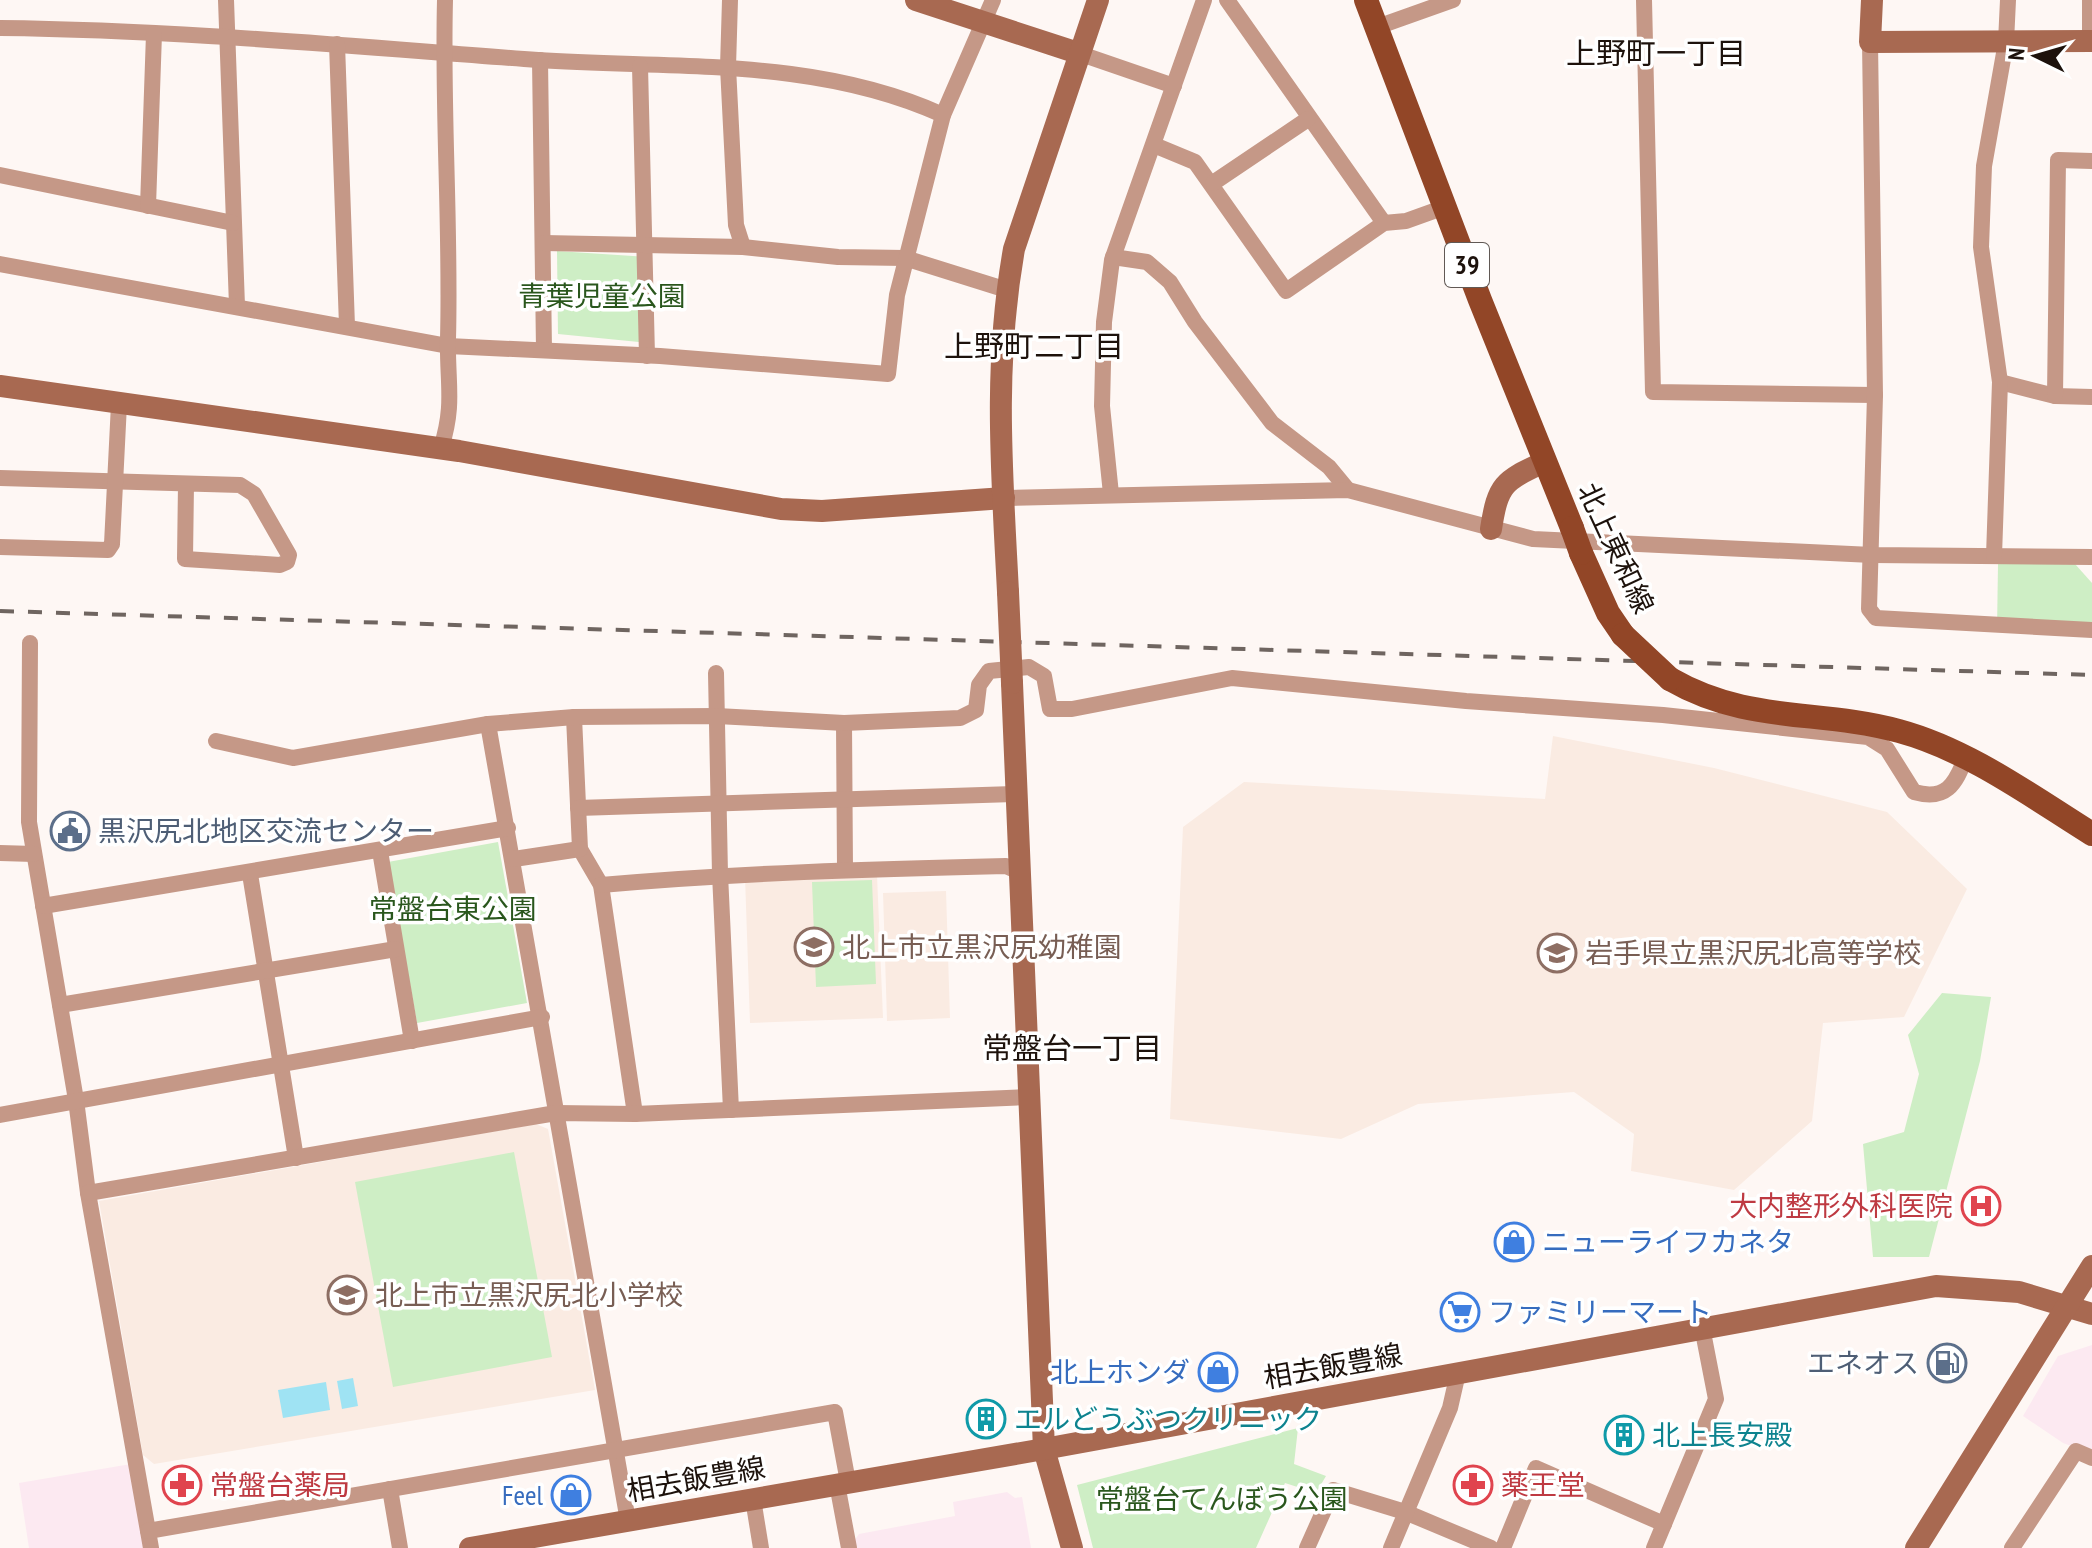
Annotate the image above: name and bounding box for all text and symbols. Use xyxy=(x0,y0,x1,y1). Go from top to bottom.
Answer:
north arrow xyxy=(1996,16,2076,96)
district label: 上野町一丁目 xyxy=(1566,33,1746,72)
text: N xyxy=(2002,47,2031,61)
road number: 39 xyxy=(1445,243,1489,287)
park label: 青葉児童公園 xyxy=(518,277,686,314)
district label: 上野町二丁目 xyxy=(944,326,1124,365)
street label: 北上東和線 xyxy=(1570,477,1663,619)
public building icon: 黒沢尻北地区交流センター xyxy=(49,810,91,852)
place label: 黒沢尻北地区交流センター xyxy=(98,812,434,849)
park label: 常盤台東公園 xyxy=(369,890,537,927)
school or university icon: 北上市立黒沢尻幼稚園 xyxy=(793,926,835,968)
place label: 北上市立黒沢尻幼稚園 xyxy=(842,928,1122,965)
school or university icon: 岩手県立黒沢尻北高等学校 xyxy=(1536,932,1578,974)
place label: 岩手県立黒沢尻北高等学校 xyxy=(1585,934,1921,971)
district label: 常盤台一丁目 xyxy=(982,1028,1162,1067)
hospital icon: 大内整形外科医院 xyxy=(1960,1185,2002,1227)
place label: 大内整形外科医院 xyxy=(1729,1187,1953,1224)
shop icon: ニューライフカネタ xyxy=(1493,1221,1535,1263)
place label: ニューライフカネタ xyxy=(1542,1223,1794,1260)
school or university icon: 北上市立黒沢尻北小学校 xyxy=(326,1274,368,1316)
place label: 北上市立黒沢尻北小学校 xyxy=(375,1276,683,1313)
supermarket icon: ファミリーマート xyxy=(1439,1291,1481,1333)
place label: ファミリーマート xyxy=(1488,1293,1712,1330)
street label: 相去飯豊線 xyxy=(1261,1335,1405,1396)
fuel station icon: エネオス xyxy=(1926,1342,1968,1384)
place label: エネオス xyxy=(1807,1344,1919,1381)
shop icon: 北上ホンダ xyxy=(1197,1351,1239,1393)
place label: 北上ホンダ xyxy=(1050,1353,1190,1390)
building icon: エルどうぶつクリニック xyxy=(965,1398,1007,1440)
place label: エルどうぶつクリニック xyxy=(1014,1400,1322,1437)
building icon: 北上長安殿 xyxy=(1603,1414,1645,1456)
place label: 北上長安殿 xyxy=(1652,1416,1792,1453)
street label: 相去飯豊線 xyxy=(624,1448,768,1509)
pharmacy icon: 常盤台薬局 xyxy=(161,1464,203,1506)
pharmacy icon: 薬王堂 xyxy=(1452,1464,1494,1506)
place label: 常盤台薬局 xyxy=(210,1466,350,1503)
place label: 薬王堂 xyxy=(1501,1466,1585,1503)
shop icon: Feel xyxy=(550,1474,592,1516)
place label: Feel xyxy=(502,1476,543,1513)
park label: 常盤台てんぼう公園 xyxy=(1096,1480,1348,1517)

